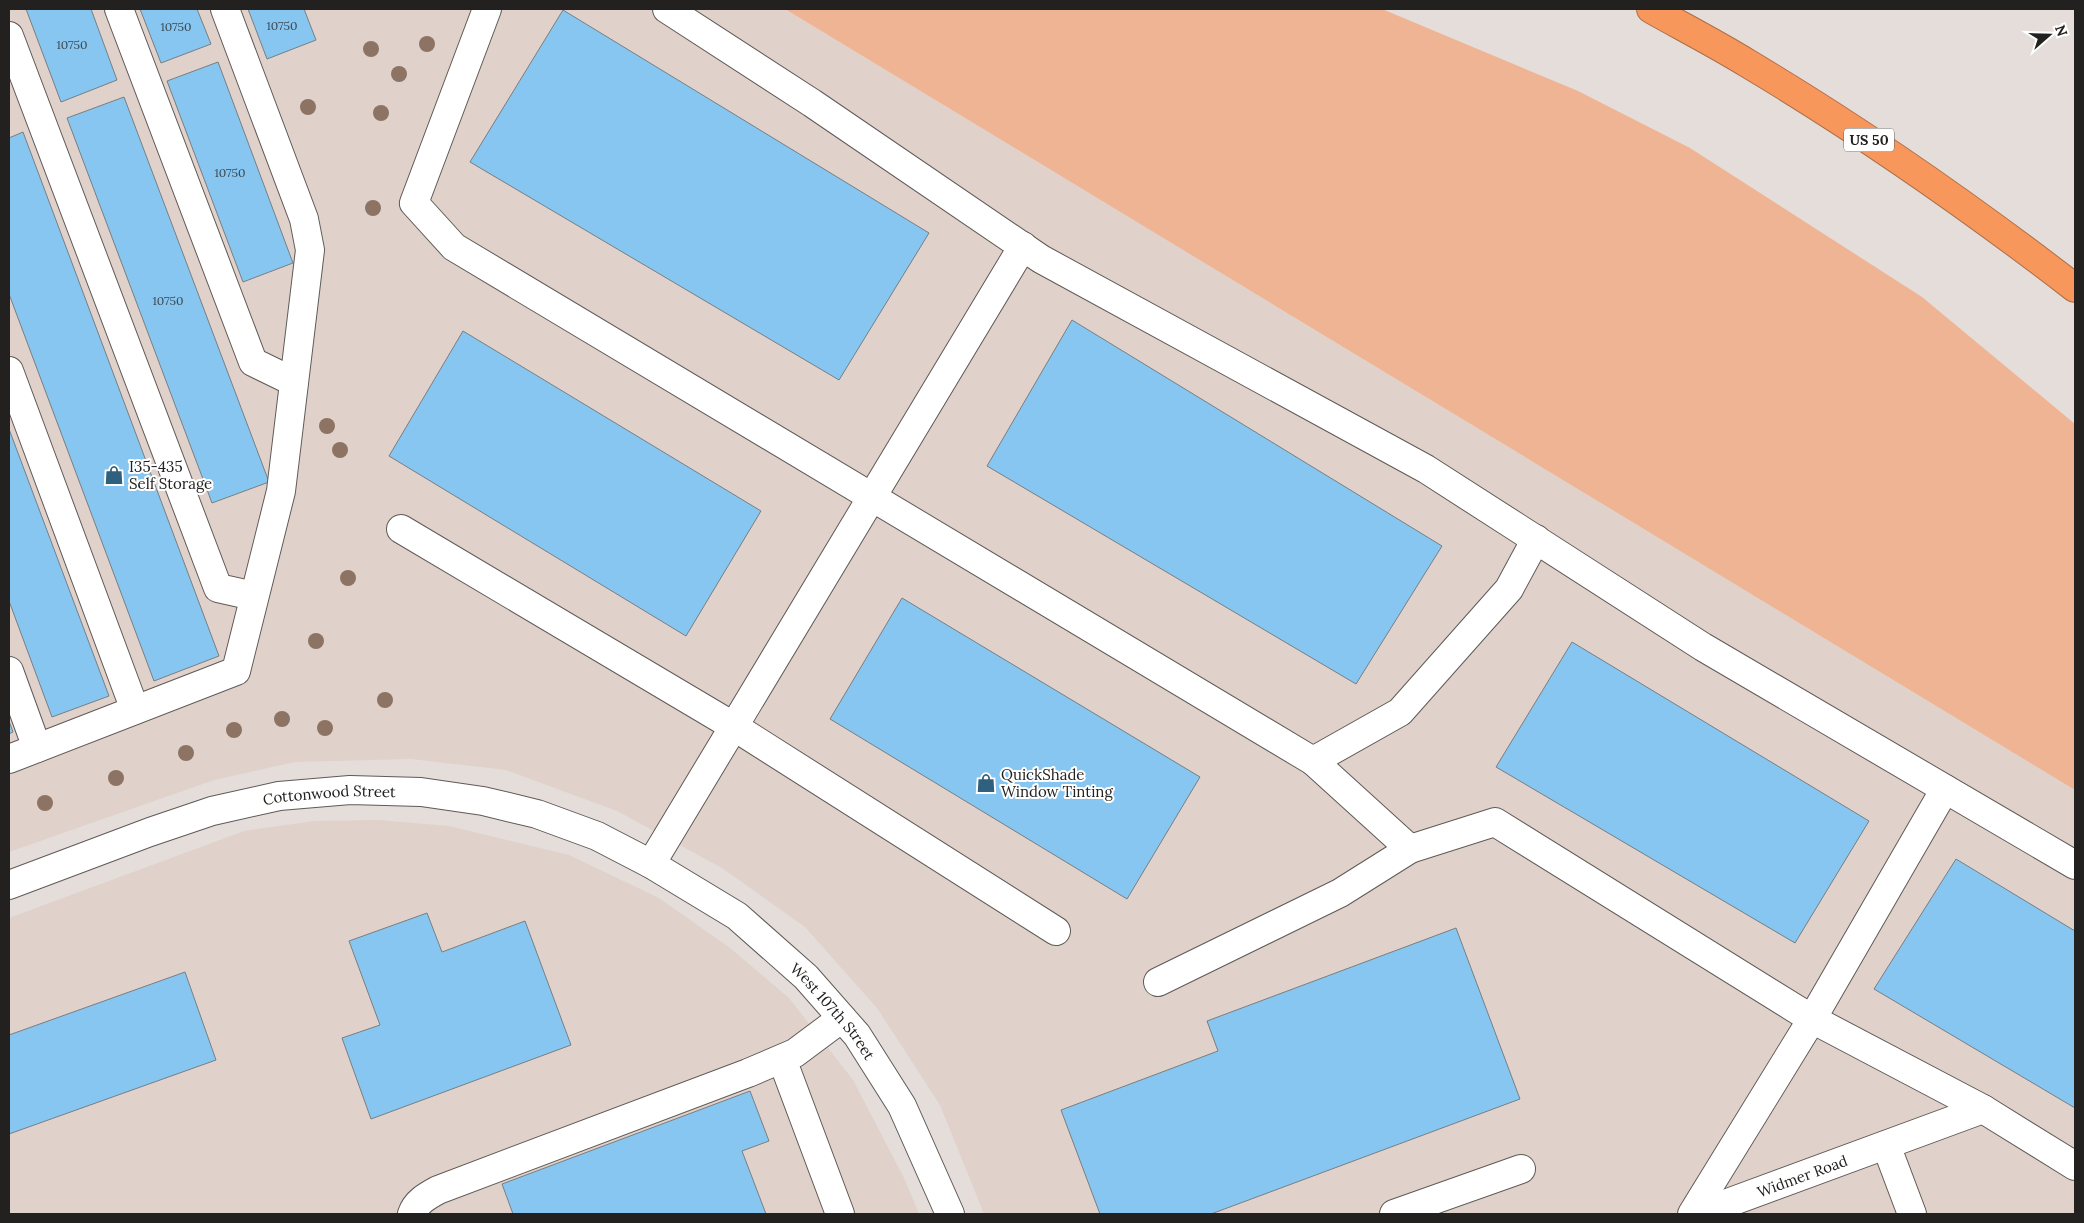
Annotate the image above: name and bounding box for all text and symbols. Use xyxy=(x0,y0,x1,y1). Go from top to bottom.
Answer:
north arrow xyxy=(2024,10,2074,60)
house number: 10750 xyxy=(266,18,298,33)
house number: 10750 xyxy=(160,19,192,34)
text: N xyxy=(2051,22,2072,39)
house number: 10750 xyxy=(56,37,88,52)
road number: US 50 xyxy=(1844,128,1894,152)
house number: 10750 xyxy=(214,165,246,180)
house number: 10750 xyxy=(152,293,184,308)
place label: I35-435 Self Storage xyxy=(129,457,212,493)
shop icon: I35-435 Self Storage xyxy=(103,464,125,486)
place label: QuickShade Window Tinting xyxy=(1001,765,1113,801)
shop icon: QuickShade Window Tinting xyxy=(975,772,997,794)
street label: Cottonwood Street xyxy=(261,780,396,809)
street label: West 107th Street xyxy=(787,958,880,1063)
street label: Widmer Road xyxy=(1754,1150,1850,1201)

